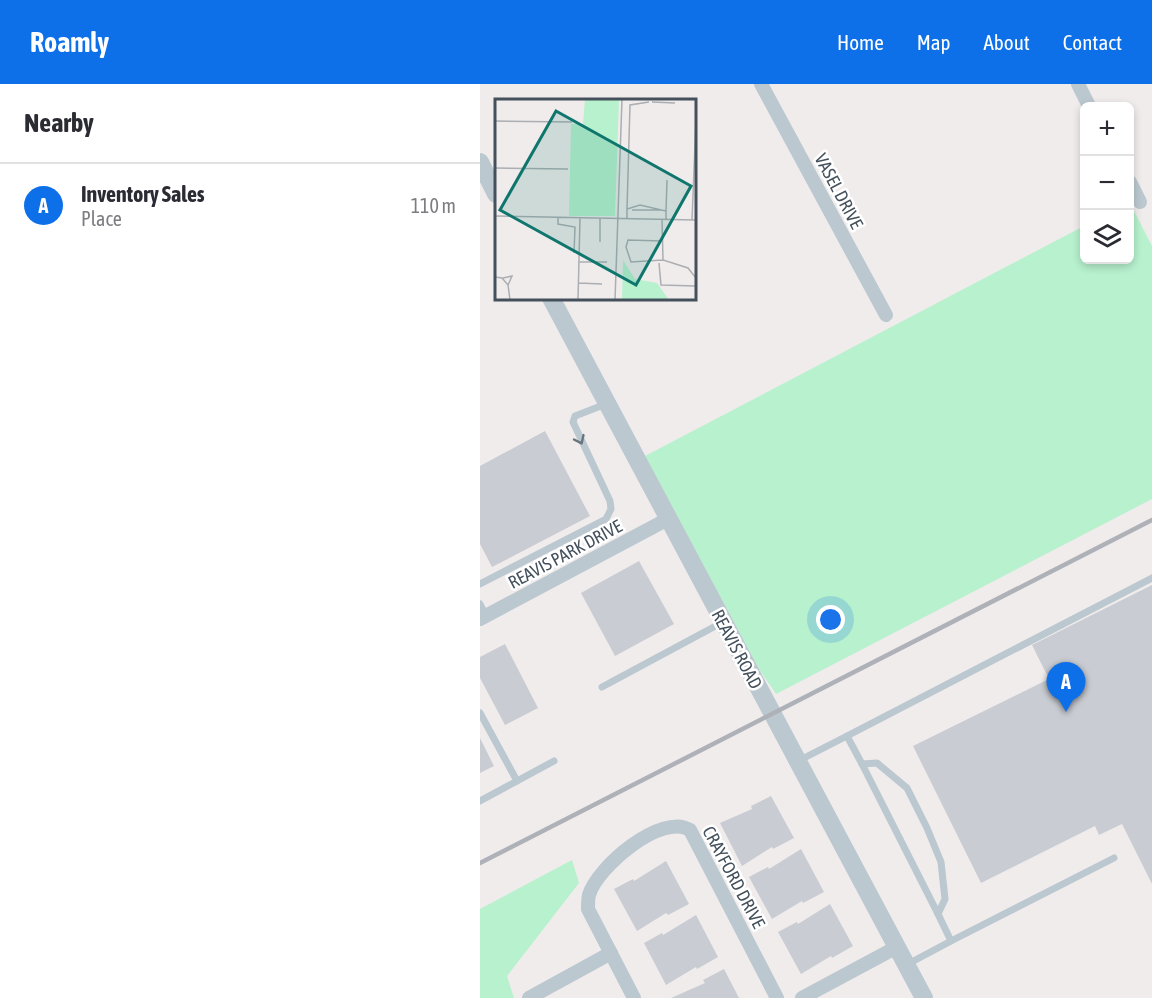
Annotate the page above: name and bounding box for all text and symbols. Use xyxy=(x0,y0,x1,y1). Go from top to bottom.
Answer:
text: Roamly xyxy=(30,26,109,58)
text: Home xyxy=(837,30,884,54)
text: Map xyxy=(917,30,951,54)
text: About xyxy=(984,30,1030,54)
text: Contact xyxy=(1063,30,1122,54)
inset map xyxy=(495,99,696,300)
map controls xyxy=(1080,102,1134,264)
button: + xyxy=(1080,102,1134,156)
text: Nearby xyxy=(24,108,94,138)
street label: VASEL DRIVE xyxy=(810,150,868,232)
button: − xyxy=(1080,156,1134,210)
text: Inventory Sales xyxy=(81,181,205,207)
text: A xyxy=(39,194,48,217)
text: 110 m xyxy=(411,194,456,217)
text: Place xyxy=(81,207,122,230)
button: layers xyxy=(1080,210,1134,264)
one-way arrow xyxy=(573,433,585,444)
street label: REAVIS PARK DRIVE xyxy=(504,515,626,593)
your location xyxy=(816,605,845,634)
street label: REAVIS ROAD xyxy=(707,606,767,692)
pin: A xyxy=(1046,662,1086,712)
street label: CRAYFORD DRIVE xyxy=(698,822,770,932)

